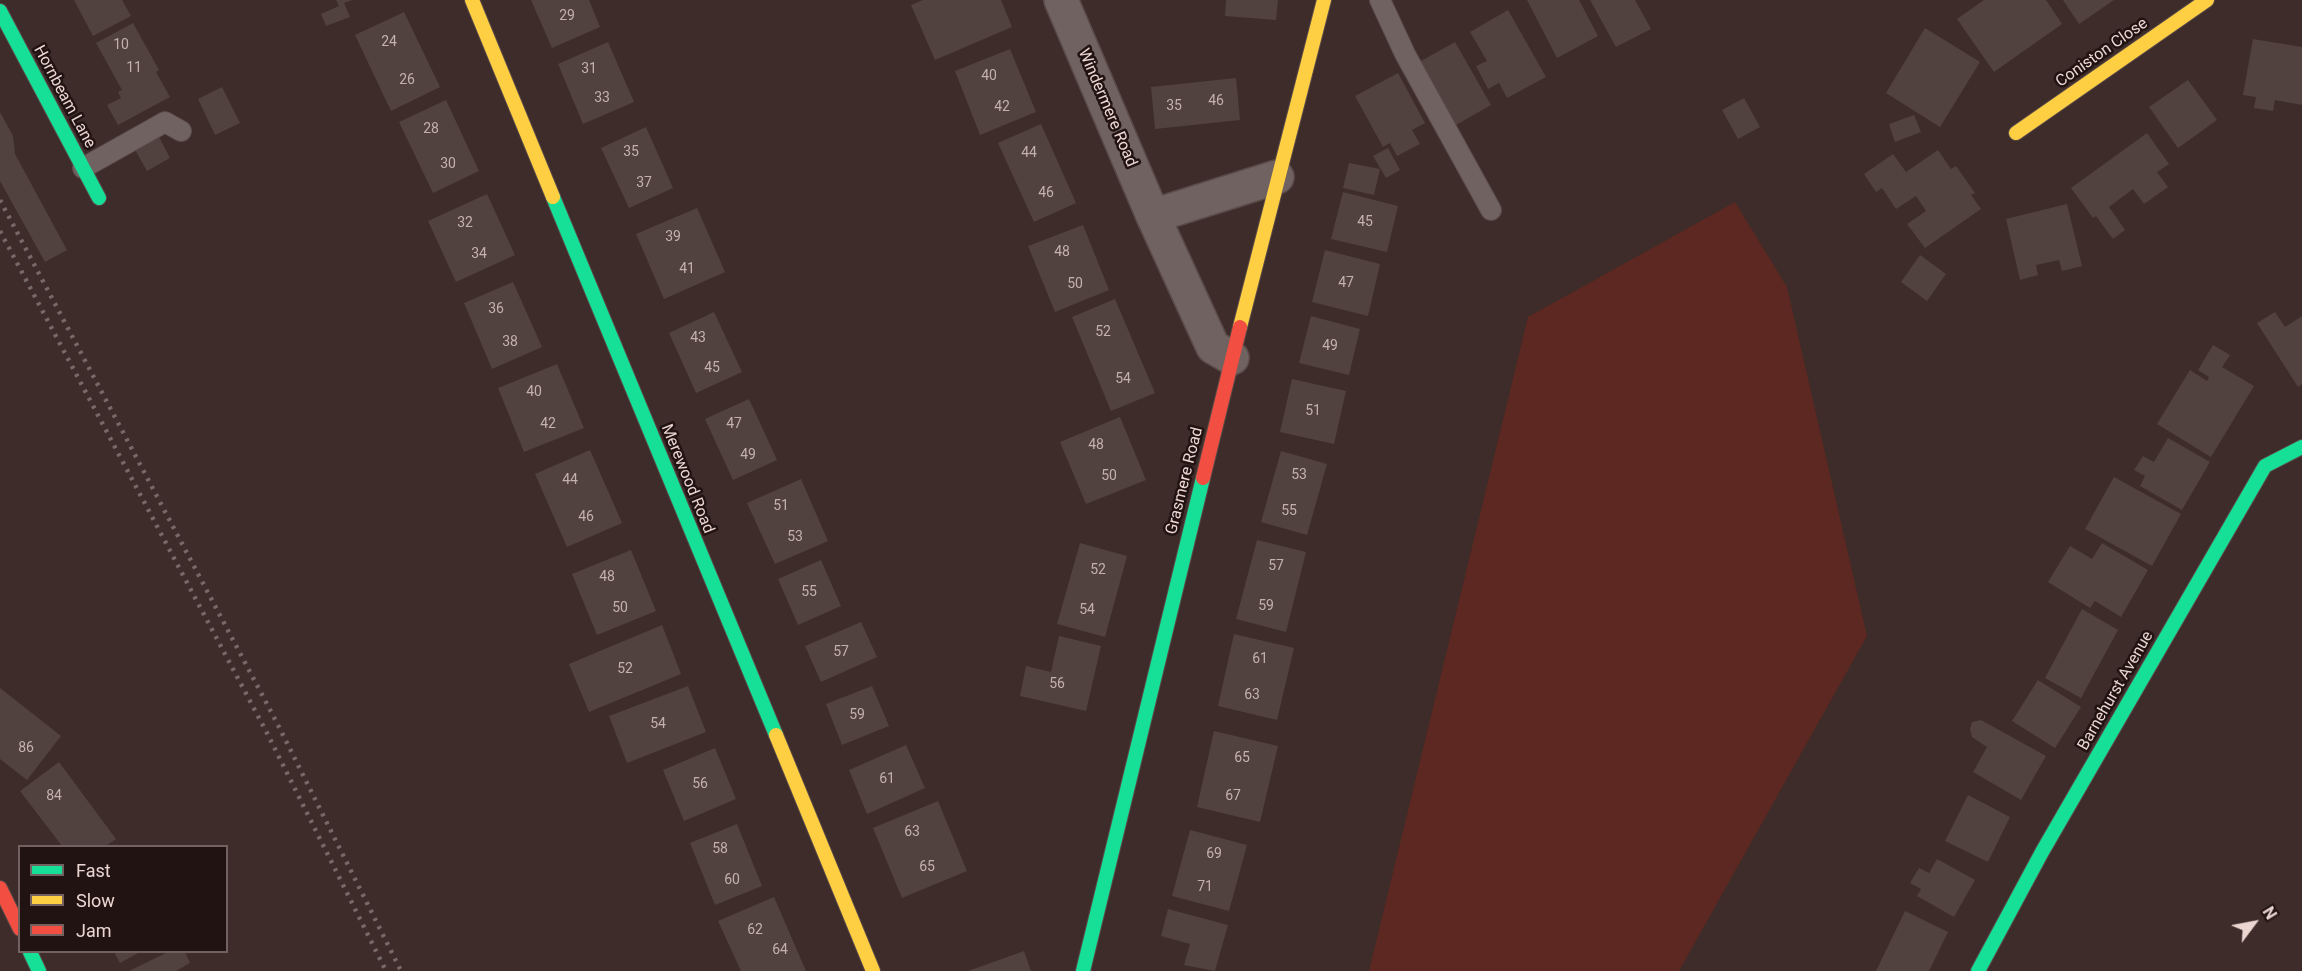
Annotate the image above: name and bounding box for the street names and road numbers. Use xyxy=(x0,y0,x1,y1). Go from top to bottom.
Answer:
street label: Coniston Close xyxy=(2052,14,2152,92)
street label: Hornbeam Lane xyxy=(29,42,99,152)
street label: Windermere Road xyxy=(1073,46,1141,170)
street label: Merewood Road xyxy=(656,422,718,536)
street label: Grasmere Road xyxy=(1162,425,1208,537)
street label: Barnehurst Avenue xyxy=(2074,628,2158,754)

